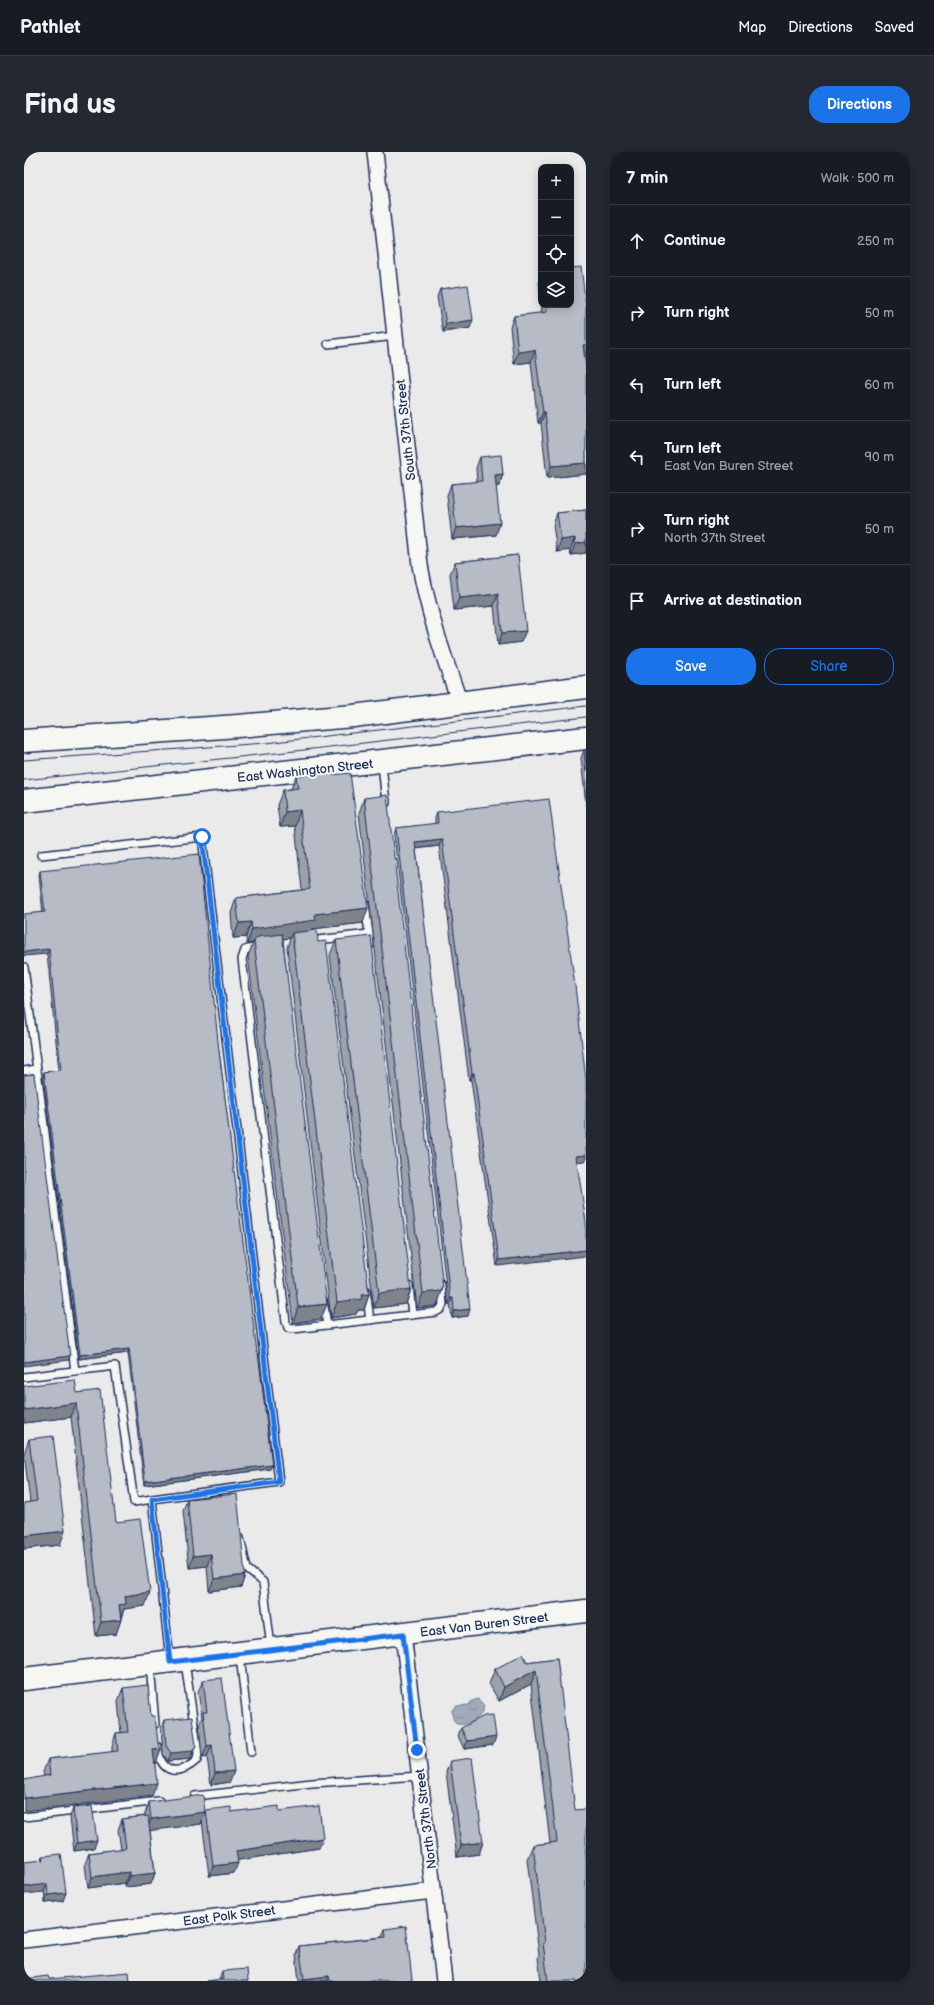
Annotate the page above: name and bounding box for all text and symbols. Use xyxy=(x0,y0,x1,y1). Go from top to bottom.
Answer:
text: Pathlet xyxy=(20,16,81,39)
text: Map xyxy=(738,19,766,36)
text: Directions xyxy=(788,19,853,36)
text: Saved xyxy=(875,19,914,36)
button: Directions xyxy=(809,86,910,123)
text: Find us xyxy=(24,88,116,121)
map controls xyxy=(538,164,574,308)
button: + xyxy=(538,164,574,200)
text: 7 min xyxy=(626,168,668,188)
text: Walk · 500 m xyxy=(821,170,894,186)
button: − xyxy=(538,200,574,236)
icon: ahead xyxy=(626,230,648,252)
text: Continue xyxy=(664,231,726,250)
text: 250 m xyxy=(857,233,894,249)
button: locate xyxy=(538,236,574,272)
button: layers xyxy=(538,272,574,308)
icon: right xyxy=(626,302,648,324)
text: Turn right xyxy=(664,303,729,322)
text: 50 m xyxy=(865,305,894,321)
icon: left xyxy=(626,374,648,396)
text: Turn left xyxy=(664,375,721,394)
text: 60 m xyxy=(864,377,894,393)
street label: South 37th Street xyxy=(393,379,419,481)
text: Turn left xyxy=(664,439,721,458)
icon: left xyxy=(626,446,648,468)
text: 90 m xyxy=(865,449,894,465)
text: East Van Buren Street xyxy=(664,458,793,474)
text: Turn right xyxy=(664,511,729,530)
icon: right xyxy=(626,518,648,540)
text: 50 m xyxy=(865,521,894,537)
text: North 37th Street xyxy=(664,530,765,546)
icon: arrive xyxy=(626,590,648,612)
text: Arrive at destination xyxy=(664,591,802,610)
button: Save xyxy=(626,648,756,685)
button: Share xyxy=(764,648,894,685)
street label: East Washington Street xyxy=(236,756,374,786)
route start xyxy=(193,828,211,846)
street label: East Van Buren Street xyxy=(419,1609,549,1641)
route end xyxy=(408,1741,426,1759)
street label: North 37th Street xyxy=(412,1768,440,1870)
street label: East Polk Street xyxy=(182,1902,276,1930)

